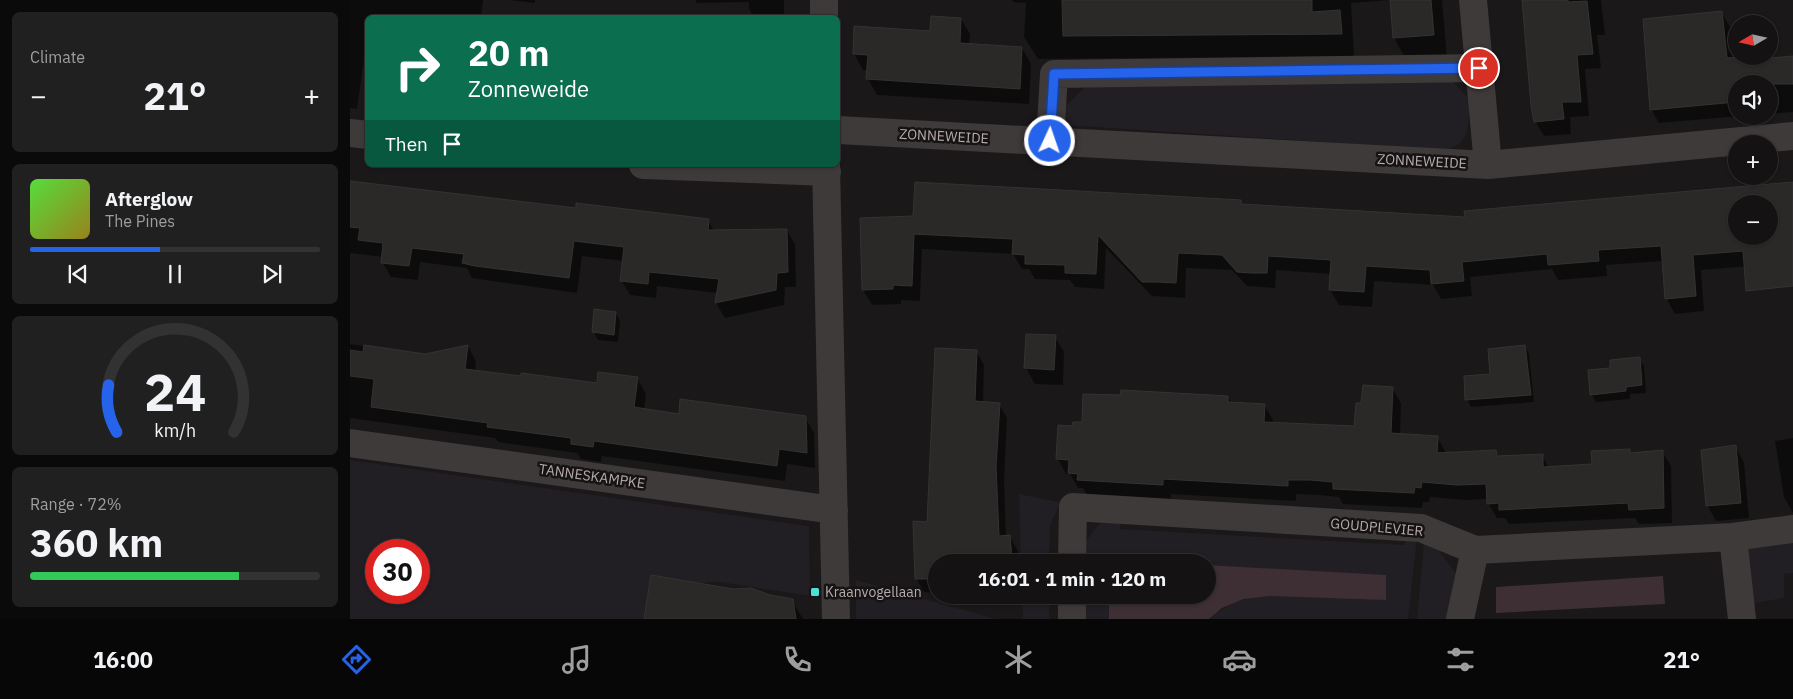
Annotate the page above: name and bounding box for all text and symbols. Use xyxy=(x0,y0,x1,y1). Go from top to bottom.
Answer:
north arrow xyxy=(1728,15,1778,65)
map controls xyxy=(1728,15,1778,245)
text: 20 m xyxy=(468,30,550,76)
icon: right xyxy=(385,35,450,100)
text: Climate xyxy=(30,47,85,67)
pin xyxy=(1458,47,1500,89)
icon: arrive xyxy=(1465,54,1493,82)
text: 21° xyxy=(143,71,207,120)
text: Zonneweide xyxy=(468,74,589,103)
button: sound xyxy=(1728,75,1778,125)
text: − xyxy=(30,77,47,114)
text: + xyxy=(303,77,320,114)
position arrow xyxy=(1023,114,1075,166)
street label: ZONNEWEIDE xyxy=(899,125,989,147)
icon: arrive xyxy=(438,130,466,158)
text: Then xyxy=(385,132,428,156)
button: + xyxy=(1728,135,1778,185)
street label: ZONNEWEIDE xyxy=(1377,150,1467,172)
text: Afterglow xyxy=(105,187,193,211)
button: − xyxy=(1728,195,1778,245)
text: The Pines xyxy=(105,211,175,231)
icon: previous xyxy=(64,260,92,288)
icon: pause xyxy=(161,260,189,288)
icon: next xyxy=(258,260,286,288)
text: 24 xyxy=(144,358,206,425)
text: km/h xyxy=(154,419,196,442)
street label: TANNESKAMPKE xyxy=(538,460,646,492)
text: Range · 72% xyxy=(30,494,122,514)
street label: GOUDPLEVIER xyxy=(1330,514,1424,540)
text: 360 km xyxy=(30,518,163,567)
speed limit sign: 30 xyxy=(365,539,430,604)
text: 16:01 · 1 min · 120 m xyxy=(978,567,1166,591)
place label: Kraanvogellaan xyxy=(825,583,922,601)
marker: Kraanvogellaan xyxy=(809,586,821,598)
icon: directions xyxy=(339,642,374,677)
icon: music xyxy=(559,642,594,677)
icon: phone xyxy=(780,642,815,677)
icon: climate xyxy=(1001,642,1036,677)
icon: car xyxy=(1222,642,1257,677)
icon: filters xyxy=(1443,642,1478,677)
text: 16:00 xyxy=(93,645,153,674)
text: 21° xyxy=(1663,645,1700,674)

